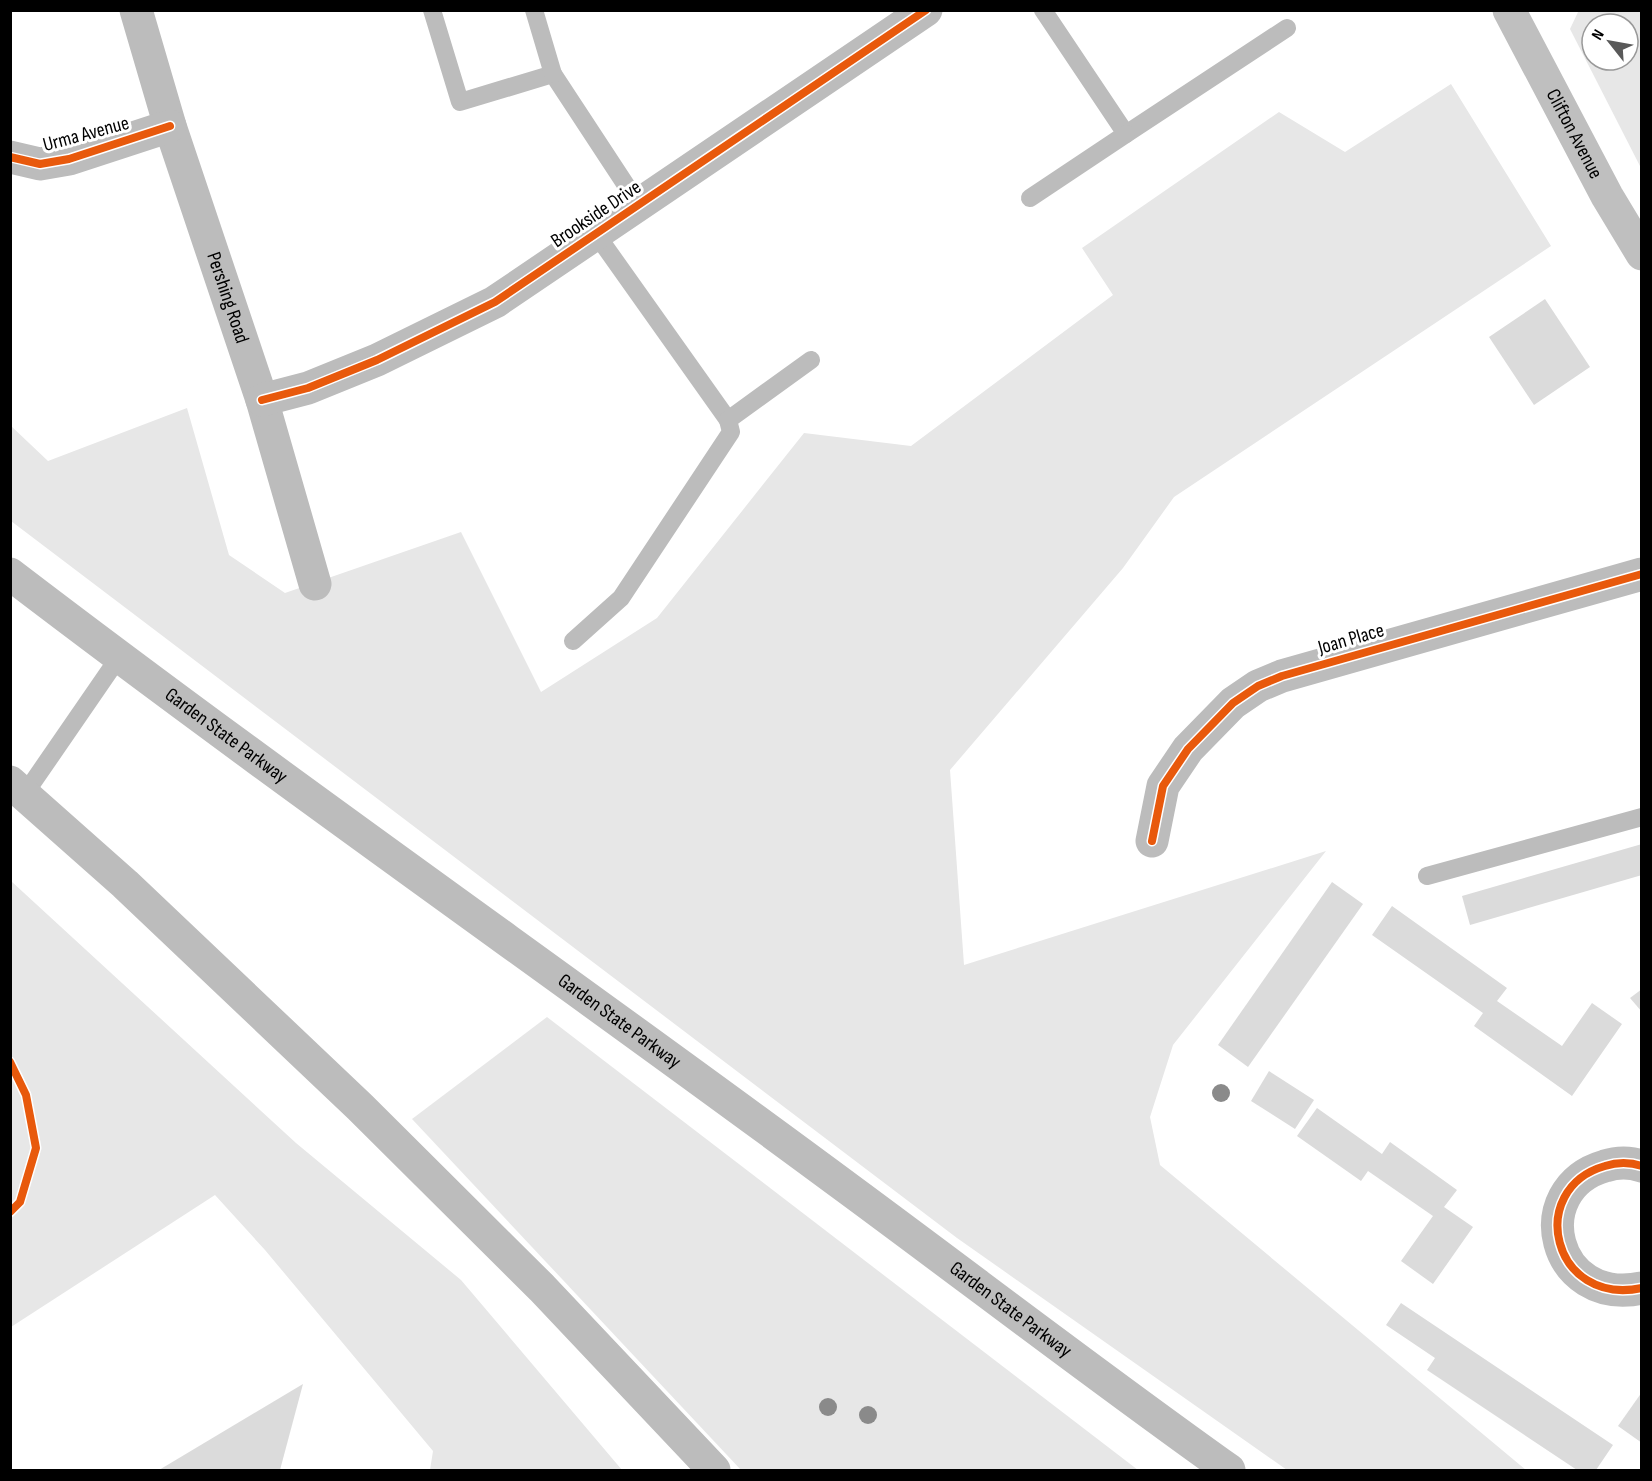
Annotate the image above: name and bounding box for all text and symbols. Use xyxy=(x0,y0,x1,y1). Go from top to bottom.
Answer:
north arrow xyxy=(1580,12,1640,72)
text: N xyxy=(1588,26,1609,44)
street label: Clifton Avenue xyxy=(1541,85,1608,183)
street label: Urma Avenue xyxy=(40,111,132,157)
street label: Brookside Drive xyxy=(546,175,646,253)
street label: Pershing Road xyxy=(201,249,254,346)
street label: Joan Place xyxy=(1314,618,1387,660)
street label: Garden State Parkway xyxy=(160,683,292,789)
street label: Garden State Parkway xyxy=(553,969,686,1074)
street label: Garden State Parkway xyxy=(945,1256,1077,1363)

